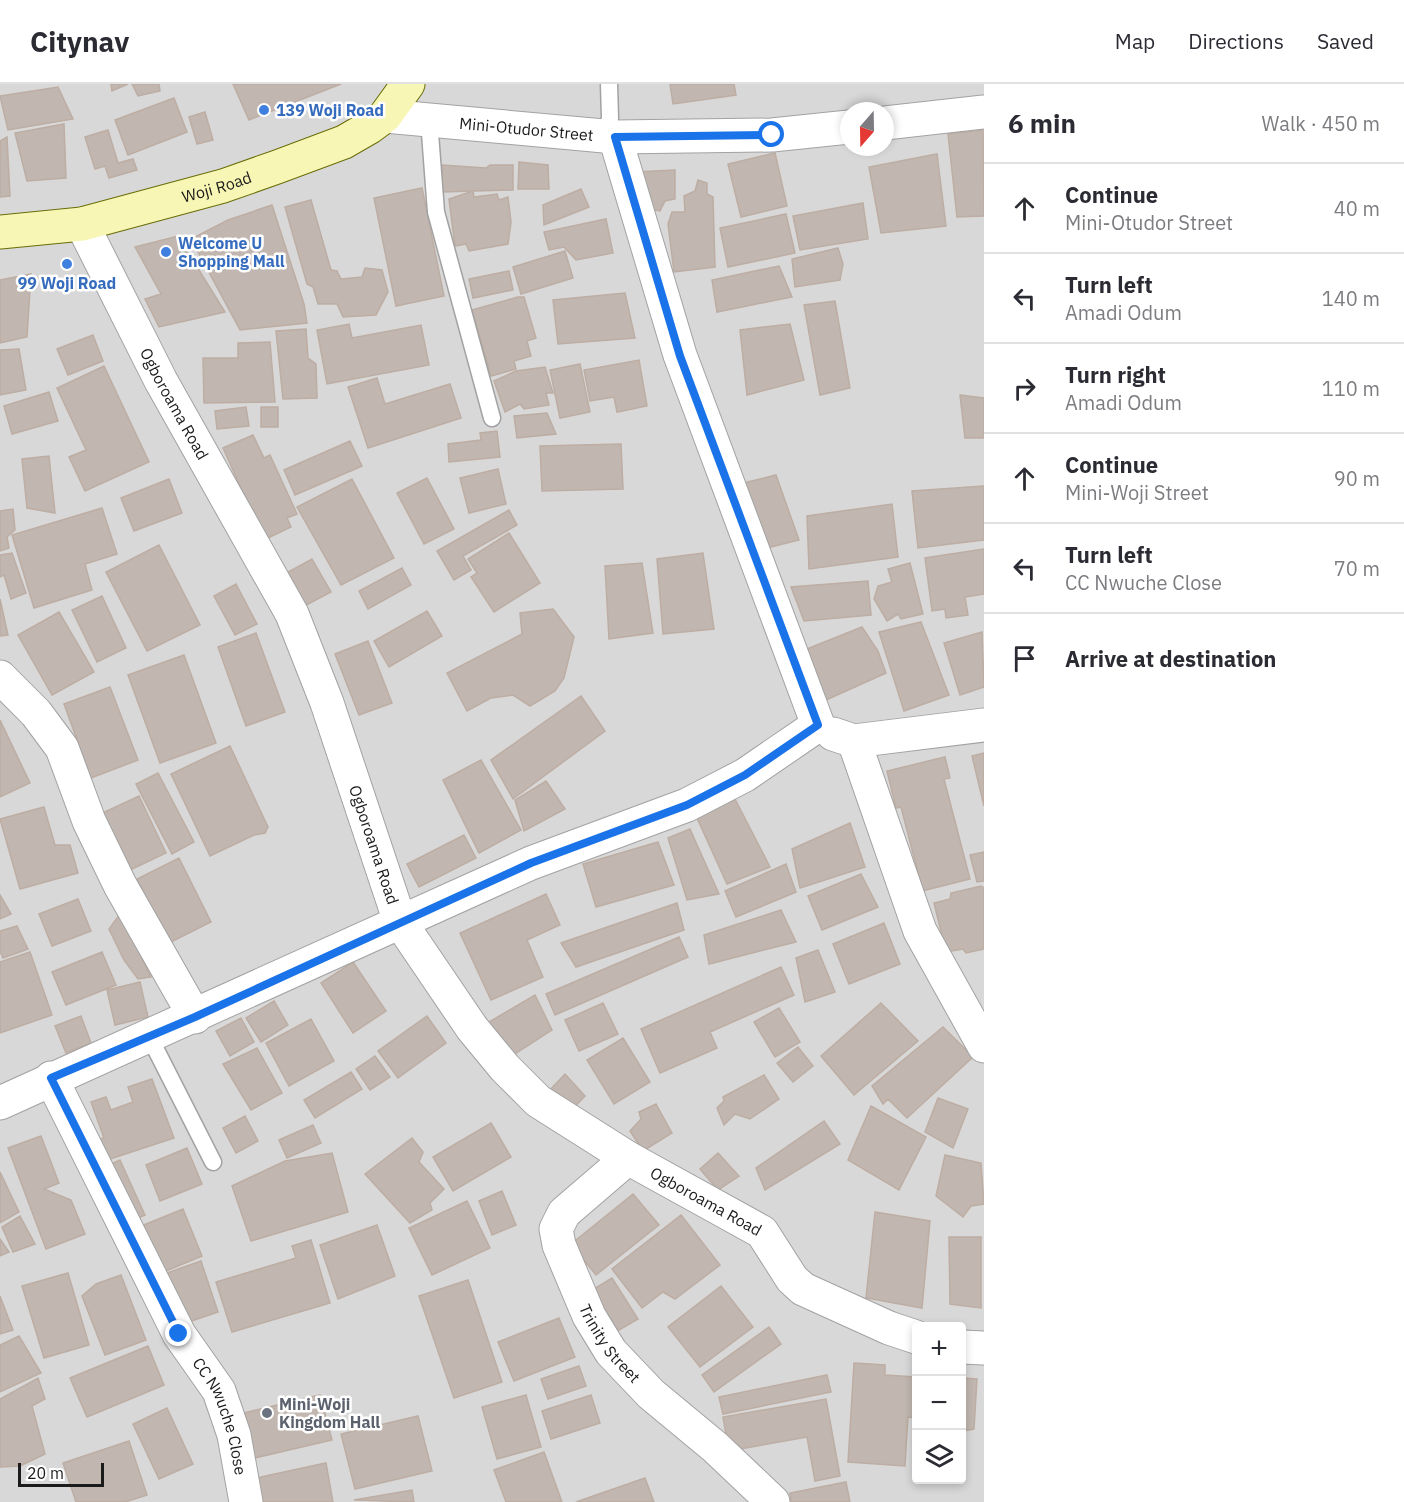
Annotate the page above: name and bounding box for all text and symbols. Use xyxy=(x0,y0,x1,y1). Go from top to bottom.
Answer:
text: Citynav xyxy=(30,23,129,60)
text: Map xyxy=(1115,27,1155,55)
text: Directions xyxy=(1188,27,1284,55)
text: Saved xyxy=(1317,27,1374,55)
place label: 139 Woji Road xyxy=(276,100,384,120)
north arrow xyxy=(840,102,894,156)
marker: 139 Woji Road xyxy=(257,103,271,117)
text: 6 min xyxy=(1008,106,1076,140)
text: Walk · 450 m xyxy=(1262,110,1380,137)
street label: Mini-Otudor Street xyxy=(458,113,594,145)
route start xyxy=(758,121,784,147)
street label: Woji Road xyxy=(180,167,254,207)
text: Continue xyxy=(1065,180,1158,209)
icon: ahead xyxy=(1008,192,1041,225)
text: 40 m xyxy=(1334,195,1380,222)
text: Mini-Otudor Street xyxy=(1065,209,1233,236)
place label: Welcome U Shopping Mall xyxy=(178,233,285,271)
marker: Welcome U Shopping Mall xyxy=(159,245,173,259)
marker: 99 Woji Road xyxy=(60,257,74,271)
text: Turn left xyxy=(1065,270,1153,299)
place label: 99 Woji Road xyxy=(18,273,116,293)
icon: left xyxy=(1008,282,1041,315)
text: 140 m xyxy=(1322,285,1380,312)
text: Amadi Odum xyxy=(1065,299,1182,326)
street label: Ogboroama Road xyxy=(136,344,213,463)
text: Turn right xyxy=(1065,360,1166,389)
icon: right xyxy=(1008,372,1041,405)
text: 110 m xyxy=(1322,375,1380,402)
text: Amadi Odum xyxy=(1065,389,1182,416)
text: Continue xyxy=(1065,450,1158,479)
icon: ahead xyxy=(1008,462,1041,495)
text: 90 m xyxy=(1334,465,1380,492)
text: Mini-Woji Street xyxy=(1065,479,1209,506)
text: Turn left xyxy=(1065,540,1153,569)
icon: left xyxy=(1008,552,1041,585)
text: 70 m xyxy=(1334,555,1380,582)
text: CC Nwuche Close xyxy=(1065,569,1222,596)
icon: arrive xyxy=(1008,642,1041,675)
text: Arrive at destination xyxy=(1065,644,1276,673)
street label: Ogboroama Road xyxy=(345,782,403,907)
street label: Ogboroama Road xyxy=(647,1162,765,1240)
street label: Trinity Street xyxy=(575,1301,645,1387)
route end xyxy=(165,1320,191,1346)
map controls xyxy=(912,1322,966,1484)
button: + xyxy=(912,1322,966,1376)
street label: CC Nwuche Close xyxy=(189,1354,251,1477)
button: − xyxy=(912,1376,966,1430)
place label: Mini-Woji Kingdom Hall xyxy=(279,1394,380,1432)
marker: Mini-Woji Kingdom Hall xyxy=(260,1406,274,1420)
button: layers xyxy=(912,1430,966,1484)
scale bar xyxy=(18,1460,104,1488)
text: 20 m xyxy=(27,1463,64,1483)

